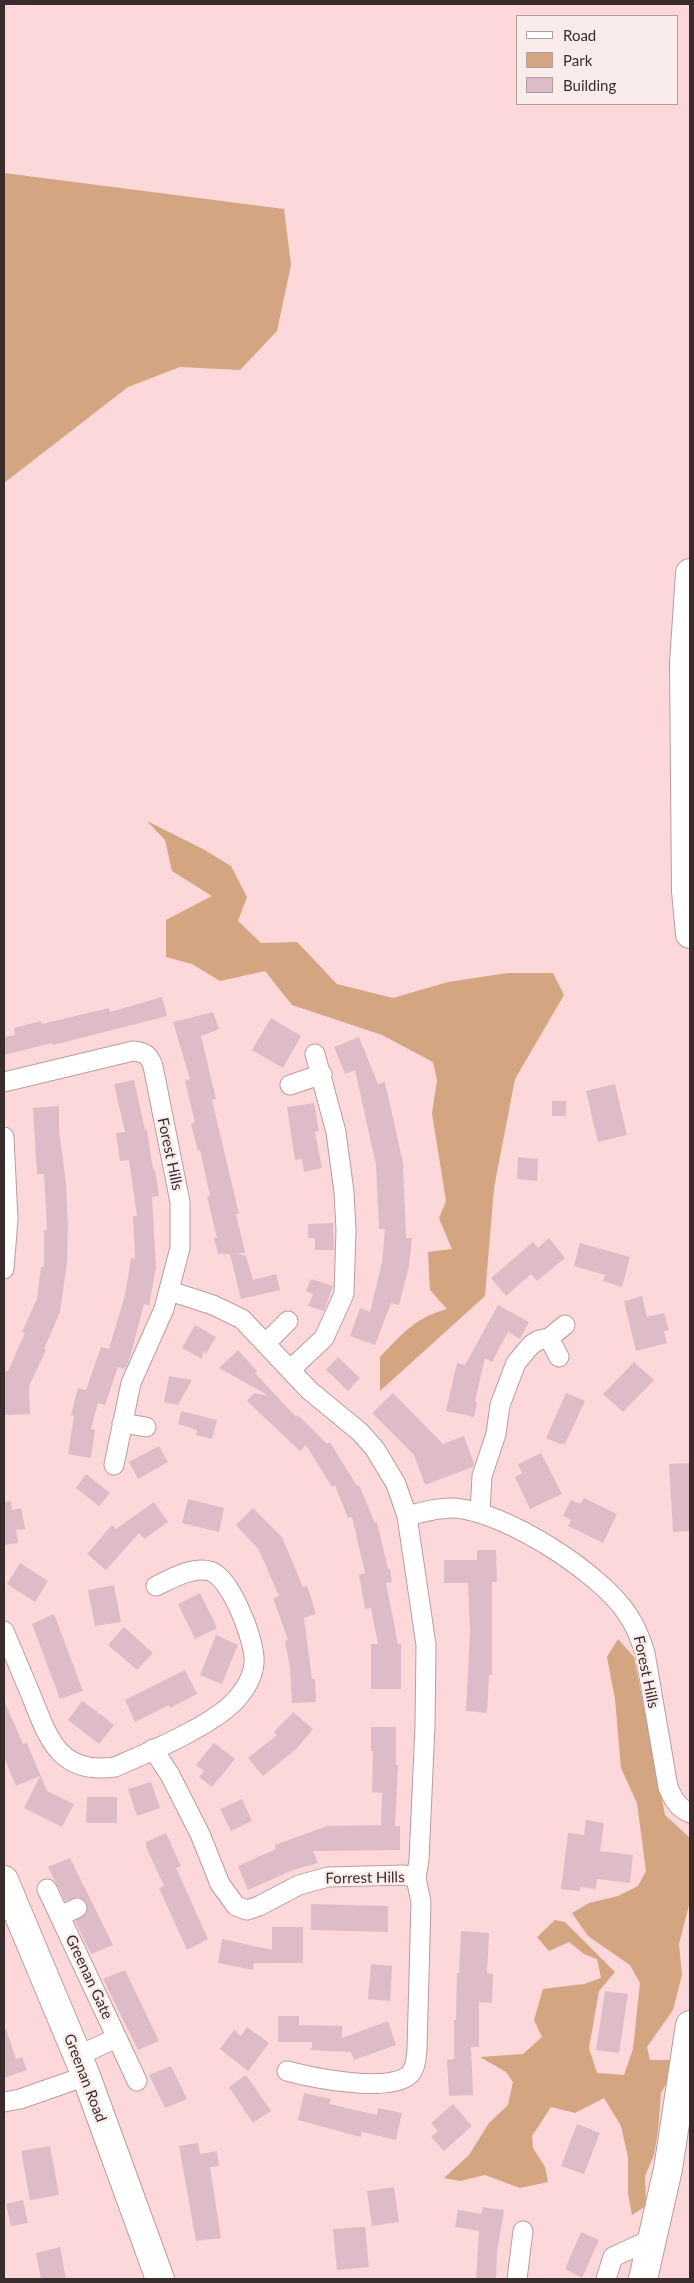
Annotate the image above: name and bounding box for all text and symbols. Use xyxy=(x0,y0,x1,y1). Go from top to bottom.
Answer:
legend xyxy=(516,15,679,105)
text: Road xyxy=(563,26,596,44)
text: Park xyxy=(563,51,592,69)
text: Building xyxy=(563,76,616,94)
street label: Forest Hills xyxy=(154,1116,186,1192)
street label: Forest Hills xyxy=(630,1634,662,1710)
street label: Forrest Hills xyxy=(325,1868,405,1888)
street label: Greenan Gate xyxy=(62,1932,116,2022)
street label: Greenan Road xyxy=(60,2031,110,2125)

